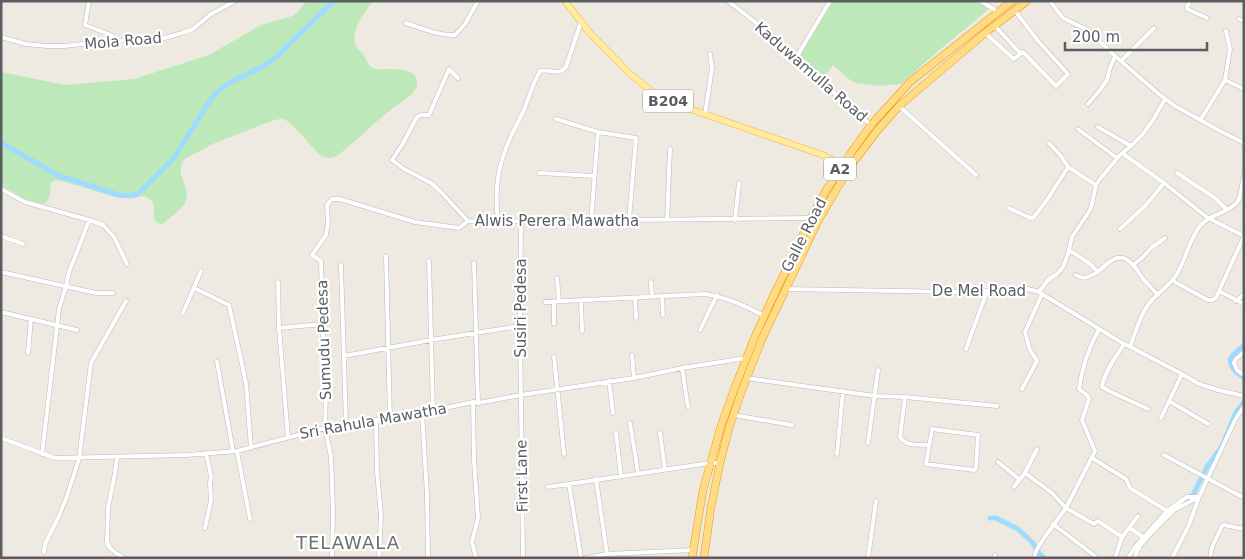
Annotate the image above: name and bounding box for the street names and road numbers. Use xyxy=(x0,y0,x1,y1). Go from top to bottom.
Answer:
street label: Kaduwamulla Road xyxy=(751,18,871,126)
street label: Mola Road xyxy=(83,29,163,53)
road number: B204 xyxy=(643,90,693,112)
road number: A2 xyxy=(824,157,856,180)
street label: Galle Road xyxy=(778,195,830,275)
street label: Alwis Perera Mawatha xyxy=(475,212,639,230)
street label: Susiri Pedesa xyxy=(512,258,530,358)
street label: Sumudu Pedesa xyxy=(313,279,335,401)
street label: De Mel Road xyxy=(932,282,1026,300)
street label: Sri Rahula Mawatha xyxy=(298,399,448,443)
street label: First Lane xyxy=(512,440,532,512)

